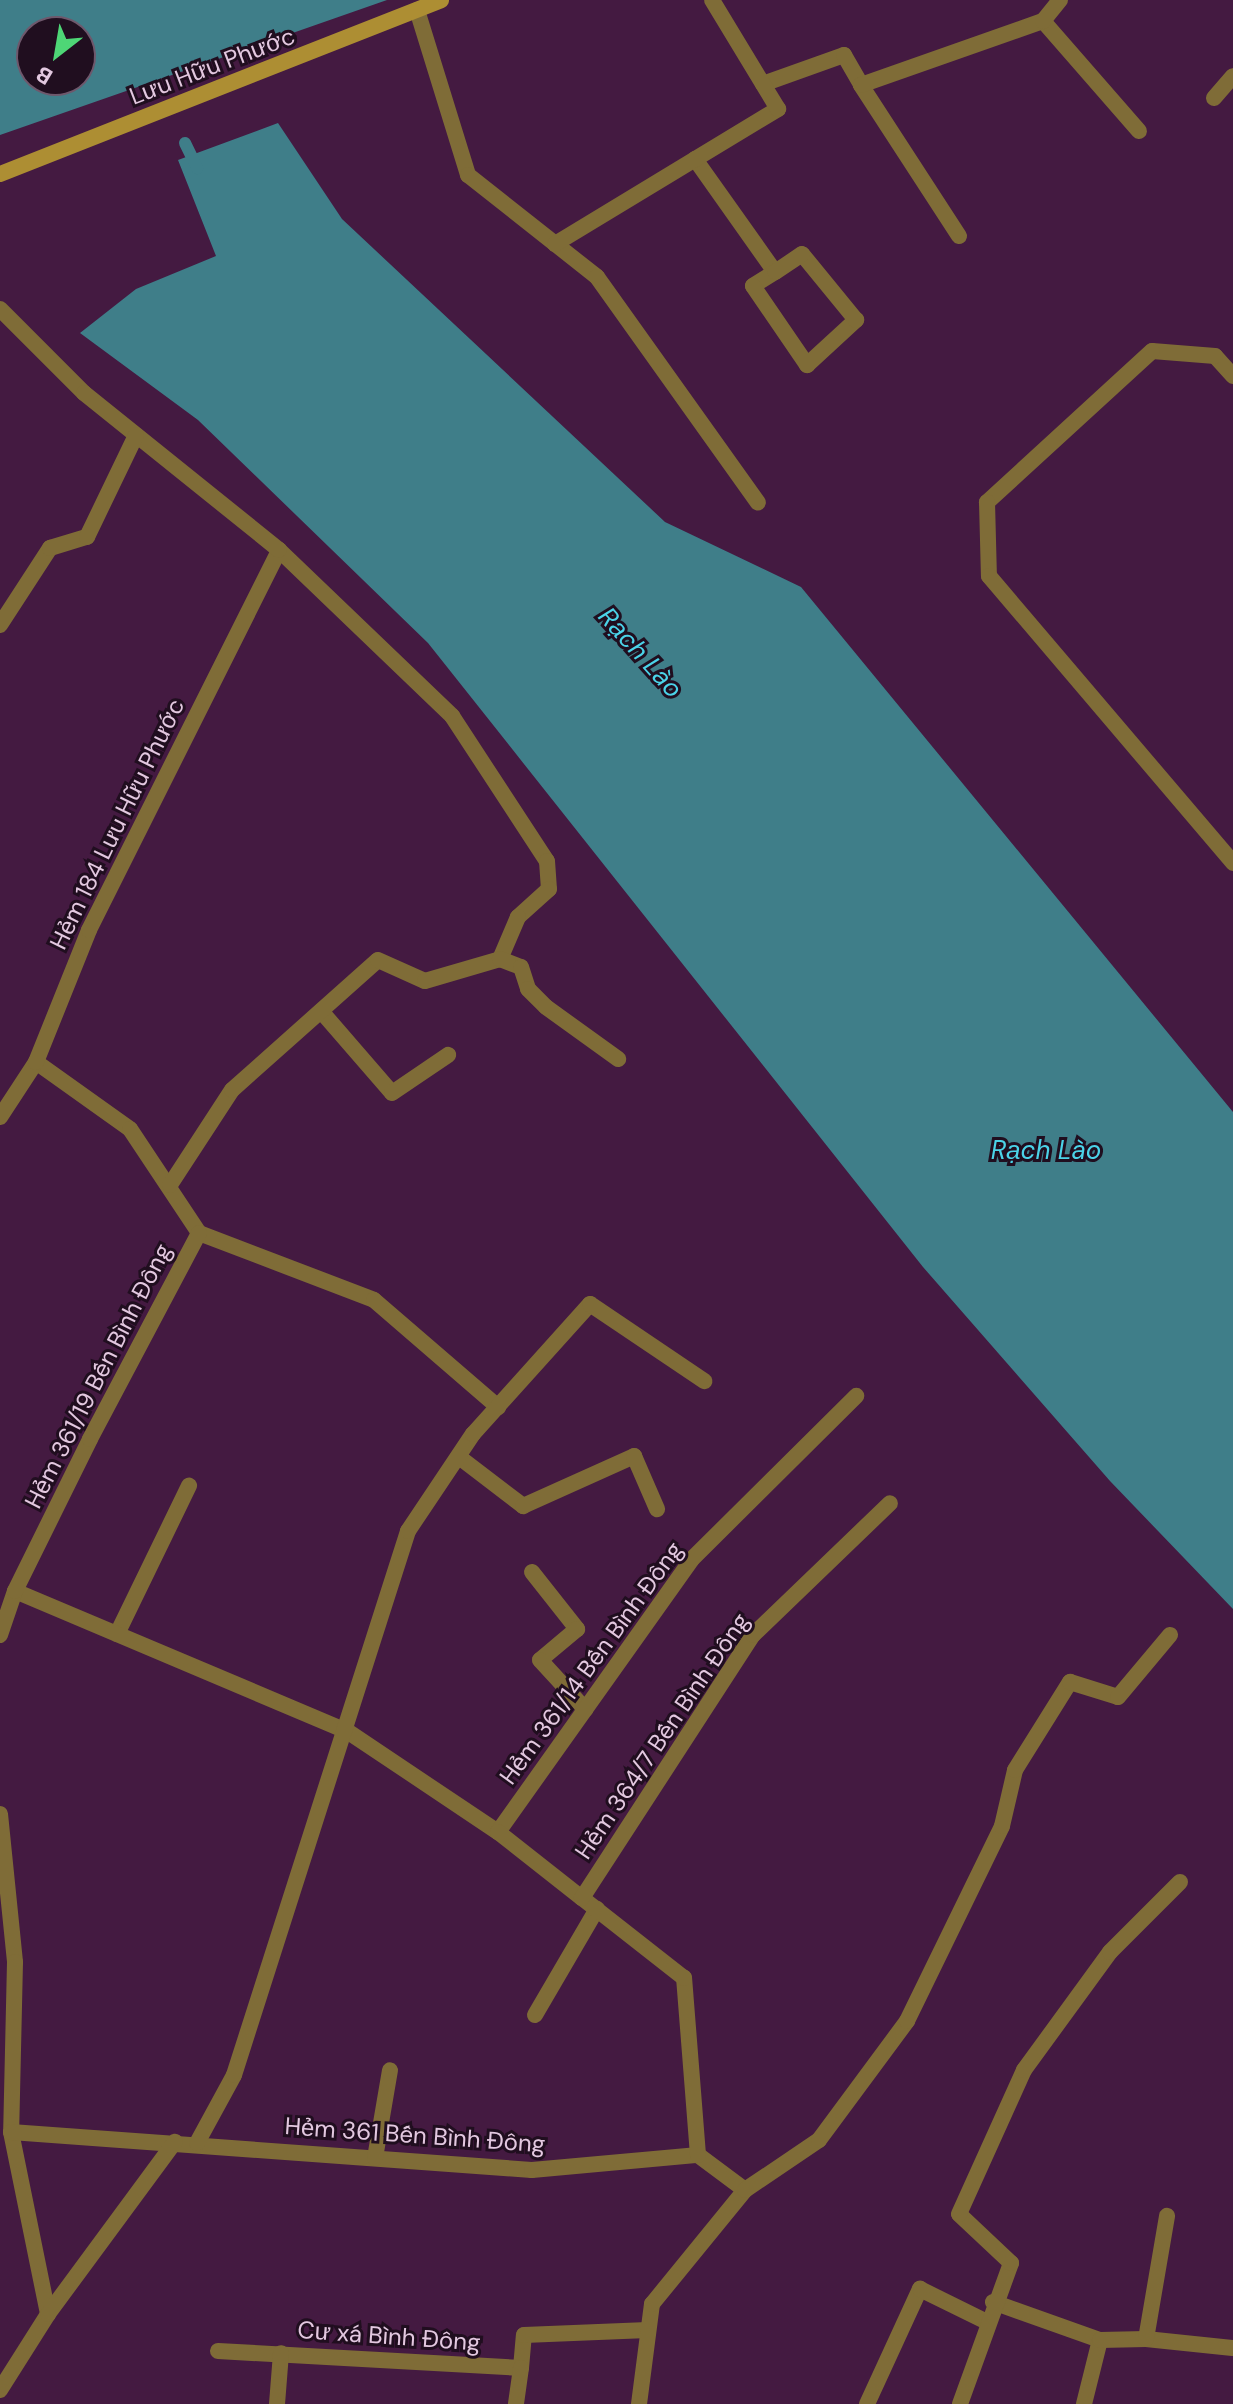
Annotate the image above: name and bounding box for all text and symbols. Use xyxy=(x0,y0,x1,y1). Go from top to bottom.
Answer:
north arrow xyxy=(16,16,96,96)
street label: Lưu Hữu Phước xyxy=(125,21,299,111)
text: B xyxy=(31,59,58,91)
water label: Rạch Lào xyxy=(591,601,689,705)
street label: Hẻm 184 Lưu Hữu Phước xyxy=(44,694,190,954)
water label: Rạch Lào xyxy=(991,1135,1101,1167)
street label: Hẻm 361/19 Bến Bình Đông xyxy=(19,1239,177,1513)
street label: Hẻm 361/14 Bến Bình Đông xyxy=(493,1536,689,1790)
street label: Hẻm 364/7 Bến Bình Đông xyxy=(569,1608,755,1864)
street label: Hẻm 361 Bến Bình Đông xyxy=(284,2112,546,2158)
street label: Cư xá Bình Đông xyxy=(297,2315,481,2357)

